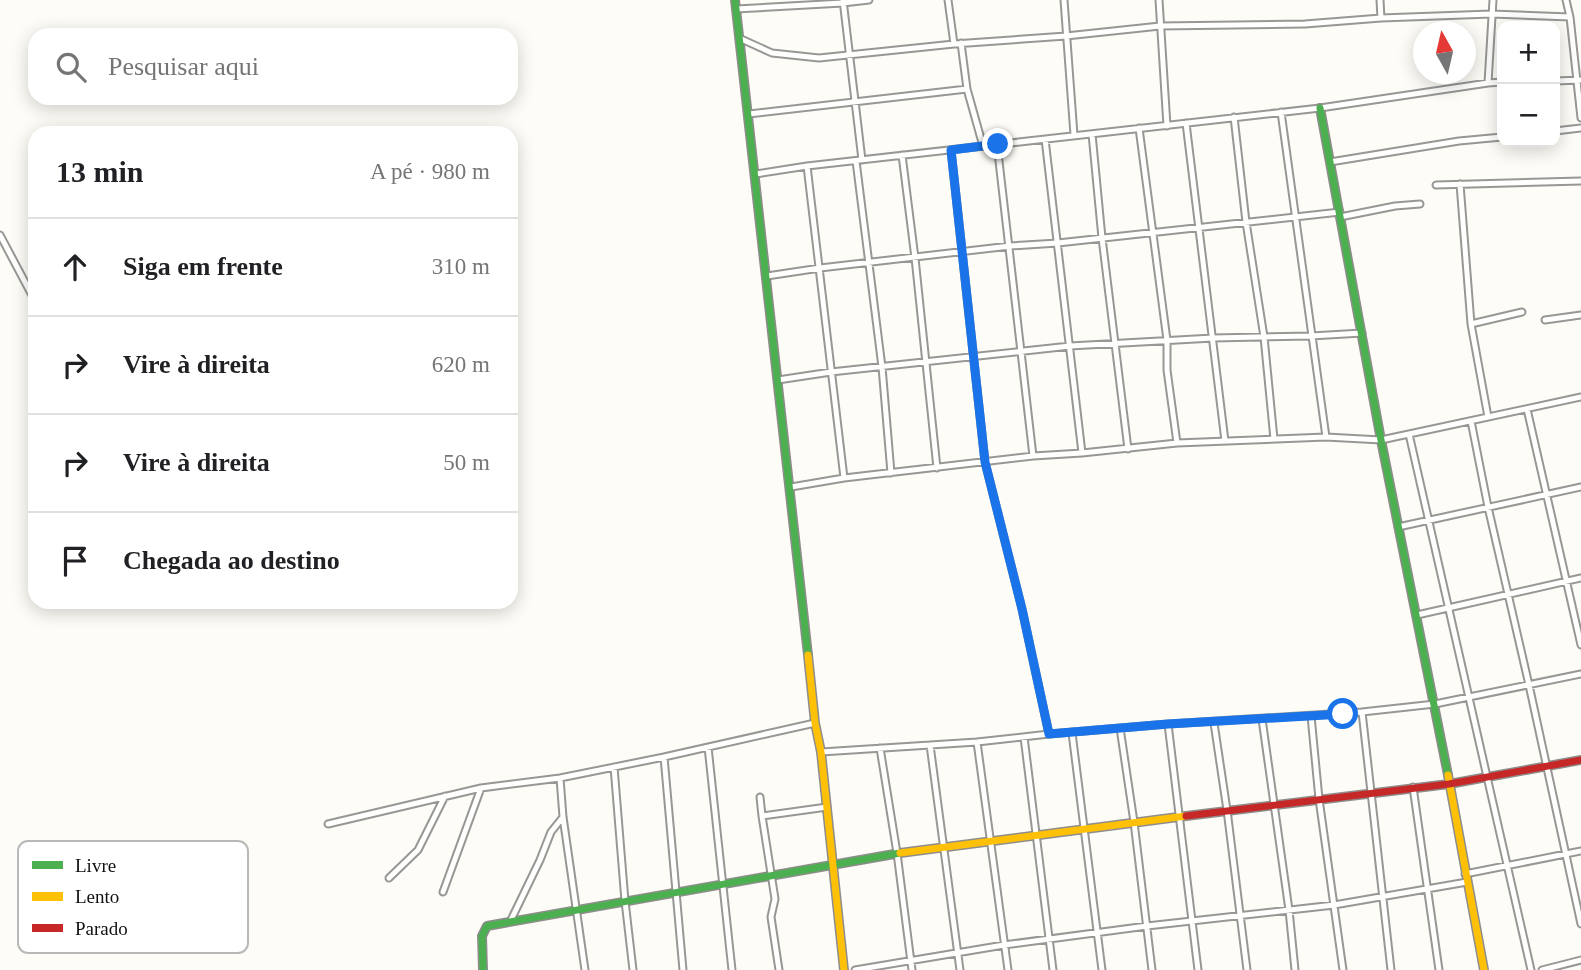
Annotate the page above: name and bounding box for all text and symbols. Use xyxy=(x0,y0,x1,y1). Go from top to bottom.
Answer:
north arrow xyxy=(1413,21,1476,84)
map controls xyxy=(1497,21,1560,147)
button: + xyxy=(1497,21,1560,84)
search box xyxy=(28,28,518,105)
icon: search xyxy=(52,48,90,86)
text: Pesquisar aqui xyxy=(108,52,259,81)
button: − xyxy=(1497,84,1560,147)
route end xyxy=(982,128,1013,159)
text: 13 min xyxy=(56,155,144,188)
text: A pé · 980 m xyxy=(370,159,490,184)
icon: ahead xyxy=(56,248,94,286)
text: Siga em frente xyxy=(123,252,283,281)
text: 310 m xyxy=(432,254,490,279)
icon: right xyxy=(56,346,94,384)
text: Vire à direita xyxy=(123,350,270,379)
text: 620 m xyxy=(432,352,490,377)
icon: right xyxy=(56,444,94,482)
text: Vire à direita xyxy=(123,448,270,477)
text: 50 m xyxy=(443,450,490,475)
icon: arrive xyxy=(56,542,94,580)
text: Chegada ao destino xyxy=(123,546,340,575)
route start xyxy=(1327,698,1358,729)
legend xyxy=(18,841,248,953)
text: Livre xyxy=(75,855,116,876)
text: Lento xyxy=(75,886,119,907)
text: Parado xyxy=(75,918,128,939)

